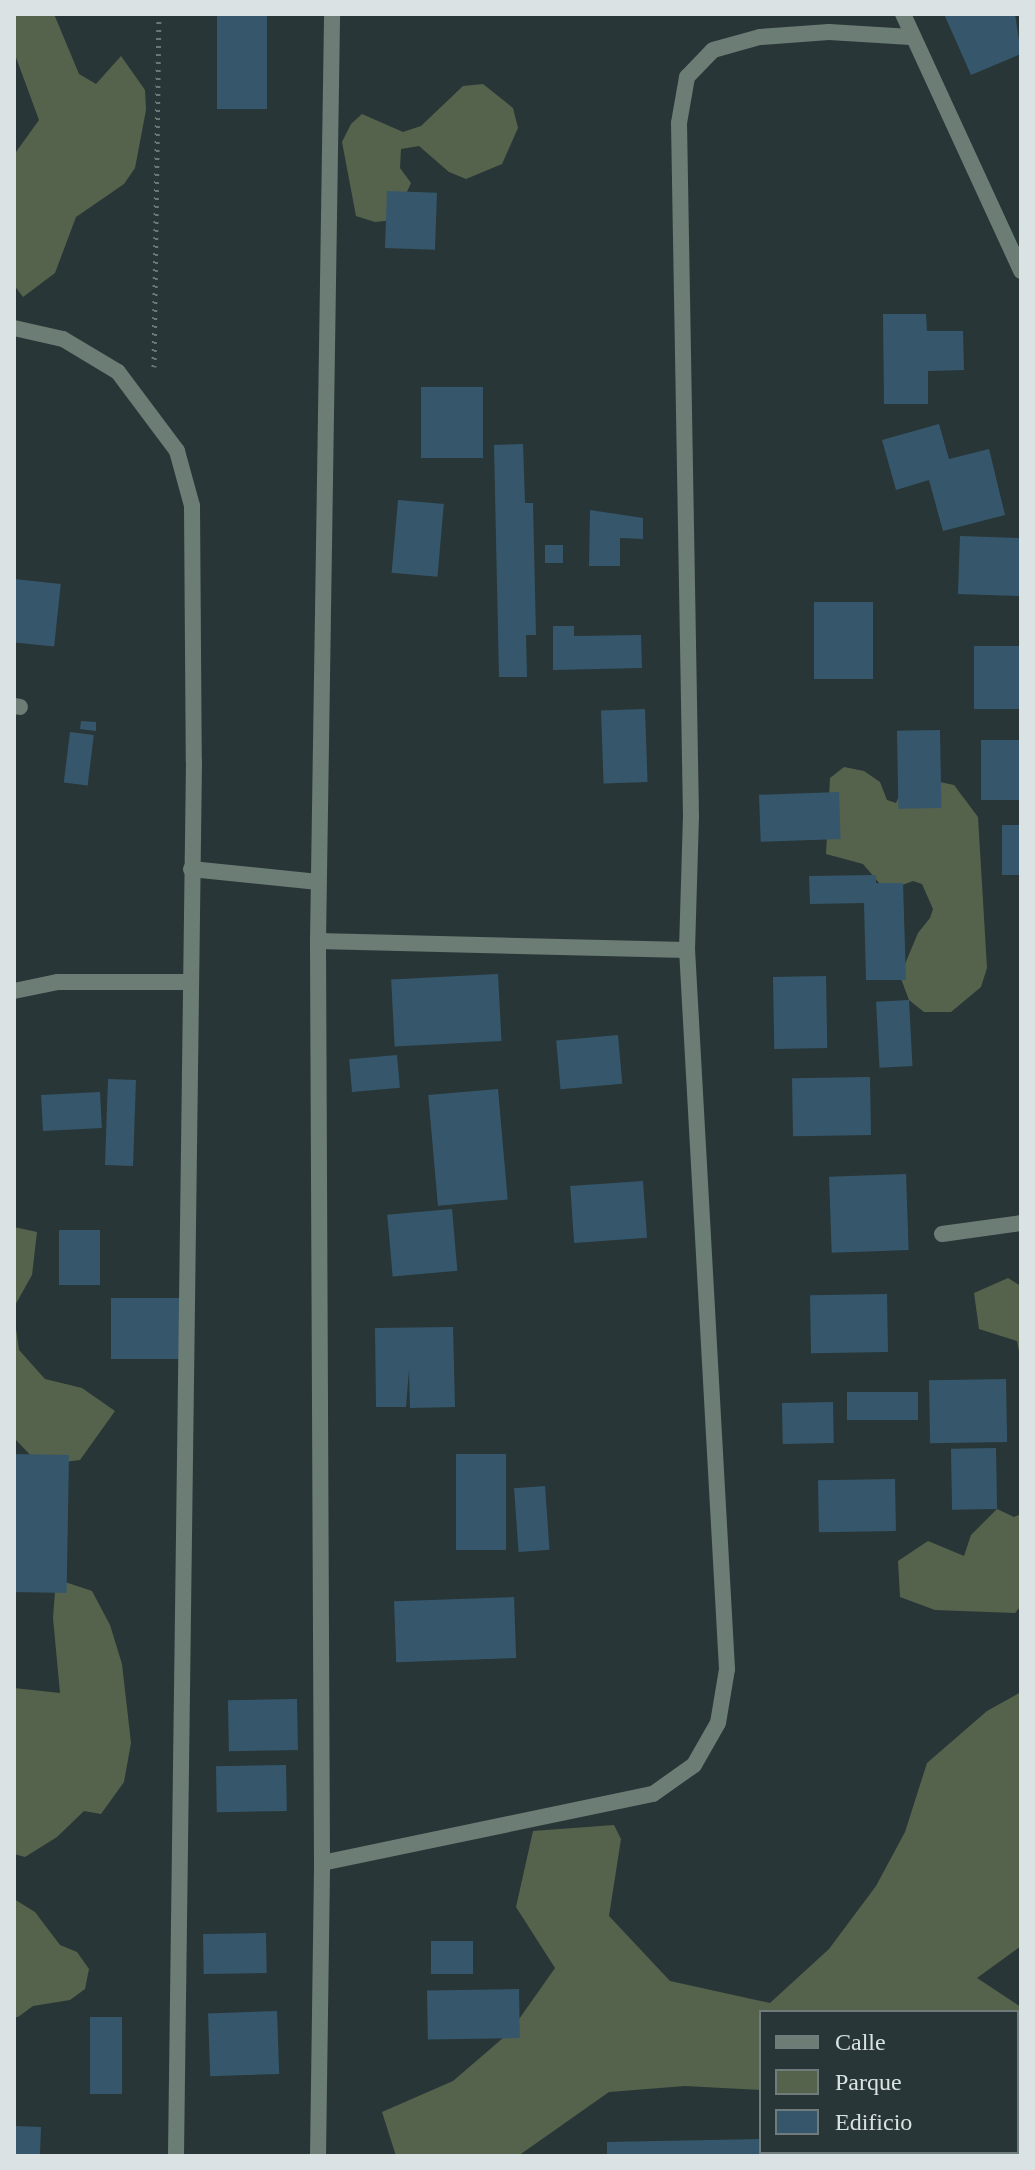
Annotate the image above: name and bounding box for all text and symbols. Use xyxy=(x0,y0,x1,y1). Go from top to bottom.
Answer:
legend xyxy=(759,2010,1019,2154)
text: Calle xyxy=(835,2029,886,2055)
text: Parque xyxy=(835,2069,902,2095)
text: Edificio xyxy=(835,2109,912,2135)

